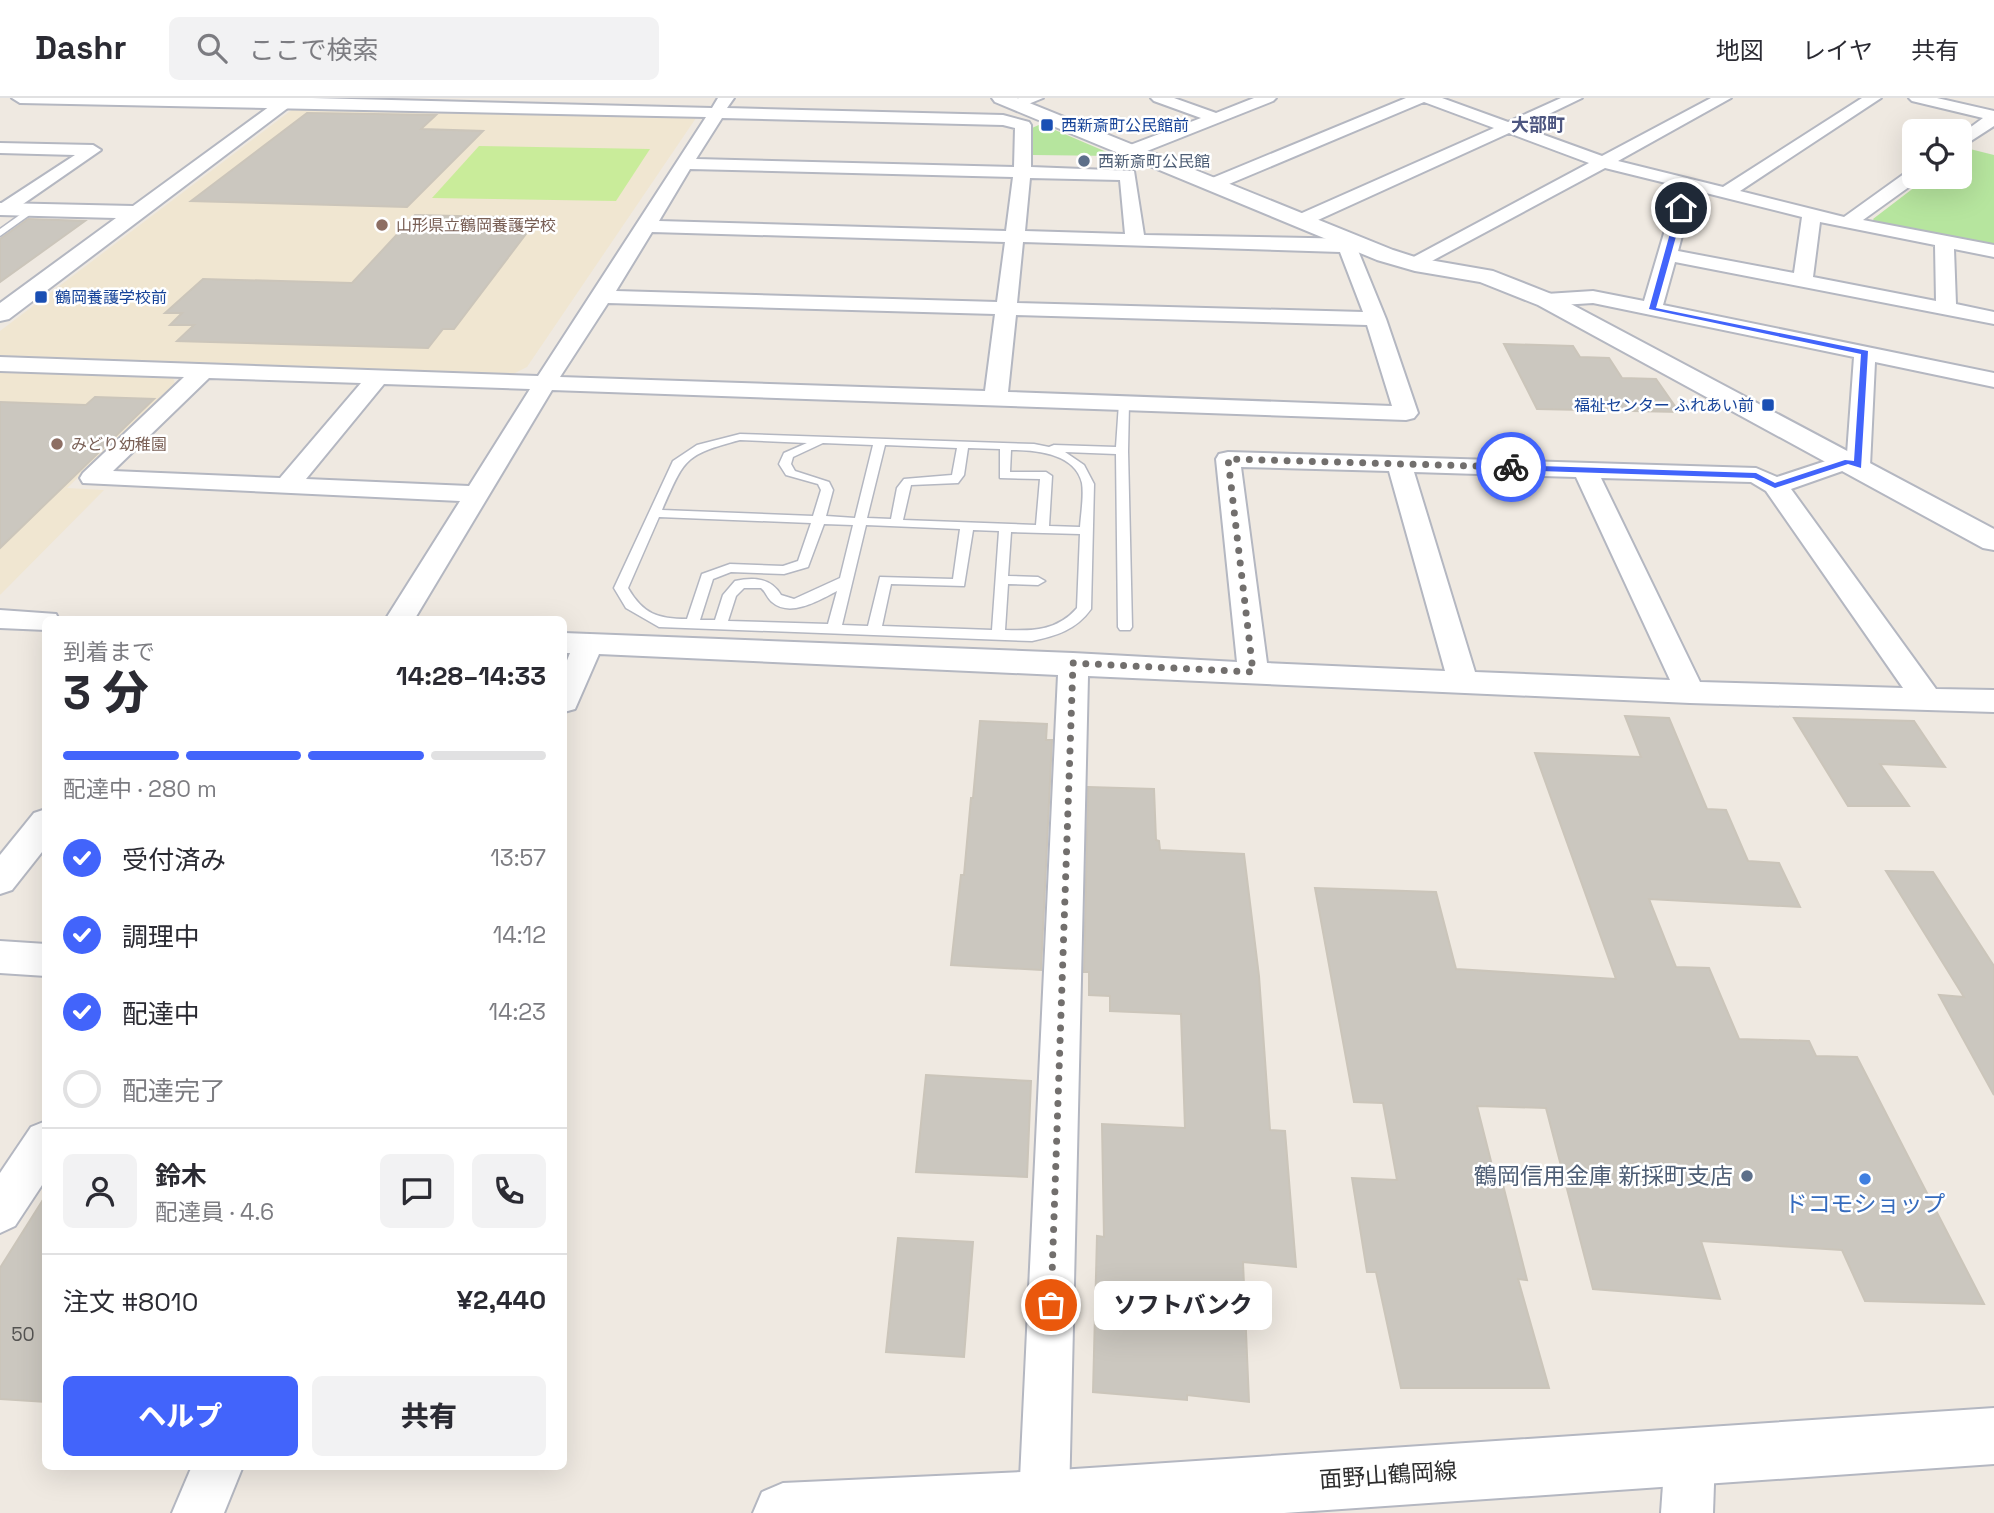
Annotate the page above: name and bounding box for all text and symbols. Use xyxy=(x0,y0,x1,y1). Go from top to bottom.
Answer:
search box xyxy=(169,17,659,80)
text: Dashr xyxy=(35,27,127,69)
icon: search xyxy=(193,29,231,67)
text: ここで検索 xyxy=(249,33,379,67)
text: 地図 xyxy=(1716,35,1764,66)
text: レイヤ xyxy=(1802,35,1873,66)
text: 共有 xyxy=(1911,35,1959,66)
district label: 大部町 xyxy=(1511,113,1565,136)
place label: 西新斎町公民館前 xyxy=(1061,115,1189,136)
marker: 西新斎町公民館前 xyxy=(1039,117,1055,133)
map controls xyxy=(1902,119,1972,189)
button: locate xyxy=(1902,119,1972,189)
place label: 西新斎町公民館 xyxy=(1098,151,1210,172)
marker: 西新斎町公民館 xyxy=(1076,153,1092,169)
pin xyxy=(1651,178,1711,238)
icon: home xyxy=(1662,189,1700,227)
place label: 山形県立鶴岡養護学校 xyxy=(396,215,556,236)
marker: 山形県立鶴岡養護学校 xyxy=(374,217,390,233)
place label: 鶴岡養護学校前 xyxy=(55,287,167,308)
marker: 鶴岡養護学校前 xyxy=(33,289,49,305)
place label: 福祉センター ふれあい前 xyxy=(1574,395,1754,416)
marker: 福祉センター ふれあい前 xyxy=(1760,397,1776,413)
courier xyxy=(1476,432,1546,502)
place label: みどり幼稚園 xyxy=(71,434,167,455)
marker: みどり幼稚園 xyxy=(49,436,65,452)
icon: bike xyxy=(1492,448,1530,486)
text: 到着まで xyxy=(63,637,155,667)
text: 14:28–14:33 xyxy=(396,659,546,693)
text: 3 分 xyxy=(63,664,149,722)
text: 配達中 · 280 m xyxy=(63,774,217,804)
icon: check xyxy=(63,839,101,877)
text: 受付済み xyxy=(122,843,226,877)
text: 13:57 xyxy=(490,843,546,873)
icon: check xyxy=(63,916,101,954)
text: 調理中 xyxy=(122,920,200,954)
text: 14:12 xyxy=(493,920,546,950)
icon: check xyxy=(63,993,101,1031)
text: 配達中 xyxy=(122,997,200,1031)
text: 14:23 xyxy=(489,997,546,1027)
text: 配達完了 xyxy=(122,1074,226,1108)
button: person xyxy=(63,1154,137,1228)
button: chat xyxy=(380,1154,454,1228)
button: phone xyxy=(472,1154,546,1228)
text: 鈴木 xyxy=(155,1159,207,1193)
place label: 鶴岡信用金庫 新採町支店 xyxy=(1474,1161,1733,1191)
marker: 鶴岡信用金庫 新採町支店 xyxy=(1739,1168,1755,1184)
marker: ドコモショップ xyxy=(1857,1171,1873,1187)
place label: ドコモショップ xyxy=(1785,1189,1946,1219)
text: 配達員 · 4.6 xyxy=(155,1197,274,1227)
pin xyxy=(1021,1275,1081,1335)
callout: ソフトバンク xyxy=(1093,1280,1272,1330)
text: ¥2,440 xyxy=(457,1283,546,1317)
text: 注文 #8010 xyxy=(63,1285,198,1319)
icon: bag xyxy=(1032,1286,1070,1324)
text: ソフトバンク xyxy=(1113,1290,1253,1320)
house number: 50 xyxy=(11,1322,35,1347)
button: ヘルプ xyxy=(63,1376,298,1456)
button: 共有 xyxy=(312,1376,546,1456)
street label: 面野山鶴岡線 xyxy=(1318,1455,1458,1495)

